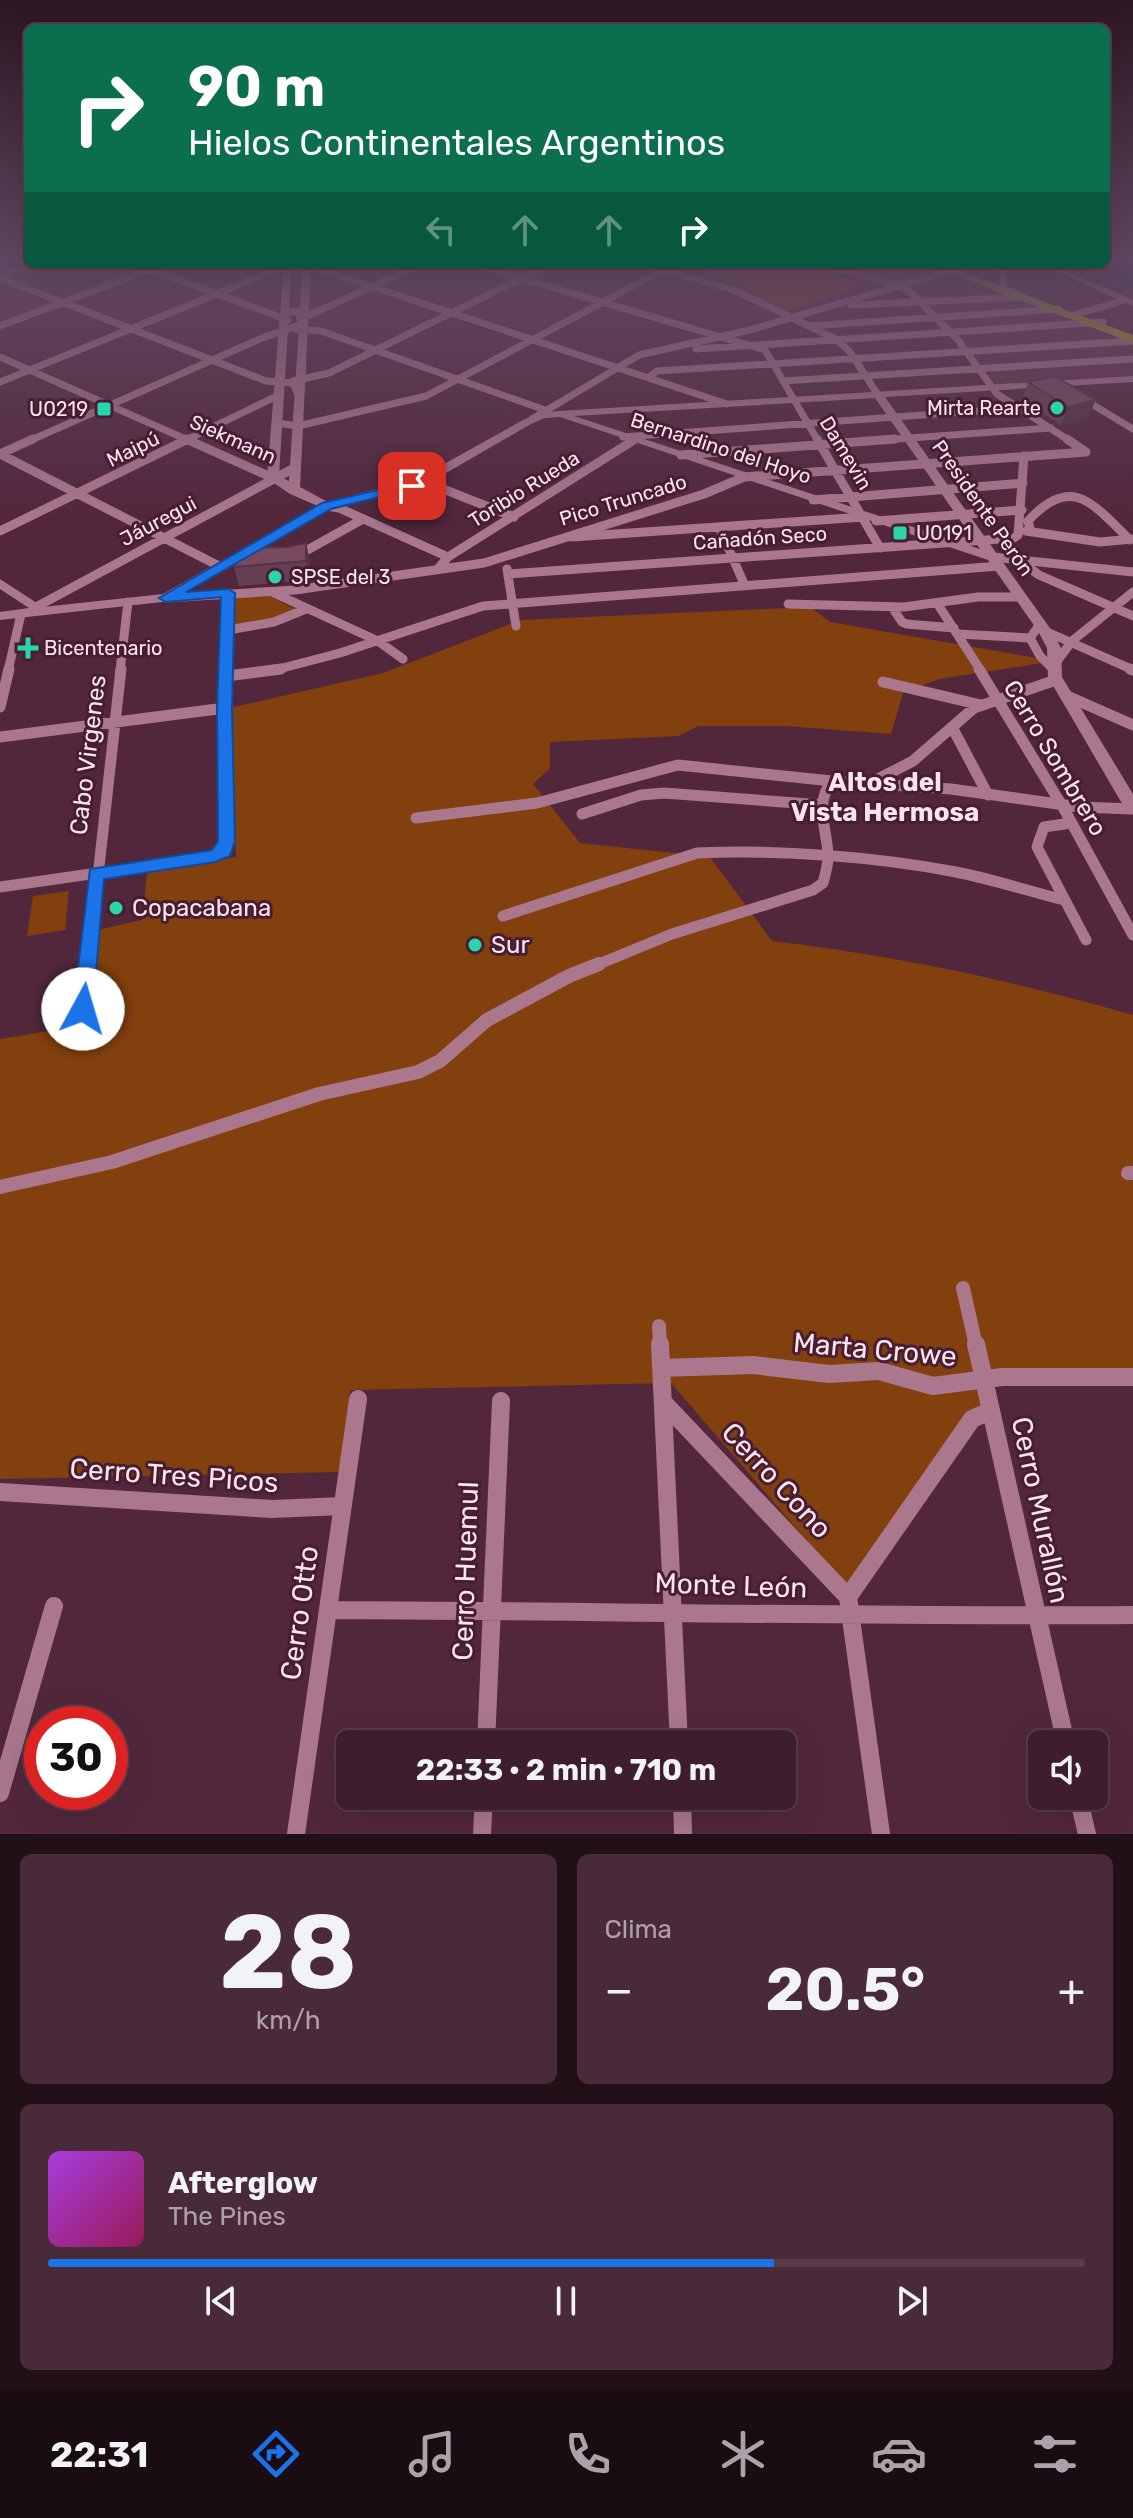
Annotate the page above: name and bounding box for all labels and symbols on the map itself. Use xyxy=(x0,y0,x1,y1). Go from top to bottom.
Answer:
place label: Mirta Rearte xyxy=(927,396,1041,420)
place label: U0219 xyxy=(29,397,88,421)
marker: Mirta Rearte xyxy=(1048,399,1066,417)
marker: U0219 xyxy=(95,400,113,418)
street label: Bernardino del Hoyo xyxy=(628,407,814,489)
street label: Siekmann xyxy=(186,409,280,469)
street label: Damevin xyxy=(815,412,877,494)
street label: Maipú xyxy=(103,426,163,472)
street label: Presidente Perón xyxy=(927,435,1039,581)
street label: Toribio Rueda xyxy=(464,445,584,533)
pin xyxy=(378,452,446,520)
street label: Pico Truncado xyxy=(556,469,690,531)
street label: Jáuregui xyxy=(116,491,200,551)
street label: Cañadón Seco xyxy=(692,521,828,555)
place label: U0191 xyxy=(916,521,972,545)
marker: U0191 xyxy=(891,524,909,542)
place label: SPSE del 3 xyxy=(291,565,391,589)
marker: SPSE del 3 xyxy=(266,568,284,586)
place label: Bicentenario xyxy=(44,636,163,660)
marker: Bicentenario xyxy=(19,639,37,657)
street label: Cabo Virgenes xyxy=(64,673,112,837)
street label: Cerro Sombrero xyxy=(998,675,1112,841)
district label: Altos del Vista Hermosa xyxy=(791,767,979,828)
place label: Copacabana xyxy=(132,894,271,922)
marker: Copacabana xyxy=(107,899,125,917)
place label: Sur xyxy=(491,931,530,959)
marker: Sur xyxy=(466,936,484,954)
position arrow xyxy=(41,967,125,1051)
street label: Marta Crowe xyxy=(792,1326,958,1373)
street label: Cerro Murallón xyxy=(1005,1414,1076,1606)
street label: Cerro Cono xyxy=(715,1416,838,1545)
street label: Cerro Tres Picos xyxy=(68,1452,279,1499)
street label: Cerro Huemul xyxy=(446,1481,485,1661)
street label: Cerro Otto xyxy=(274,1544,325,1682)
street label: Monte León xyxy=(654,1566,808,1605)
speed limit sign: 30 xyxy=(24,1706,128,1810)

